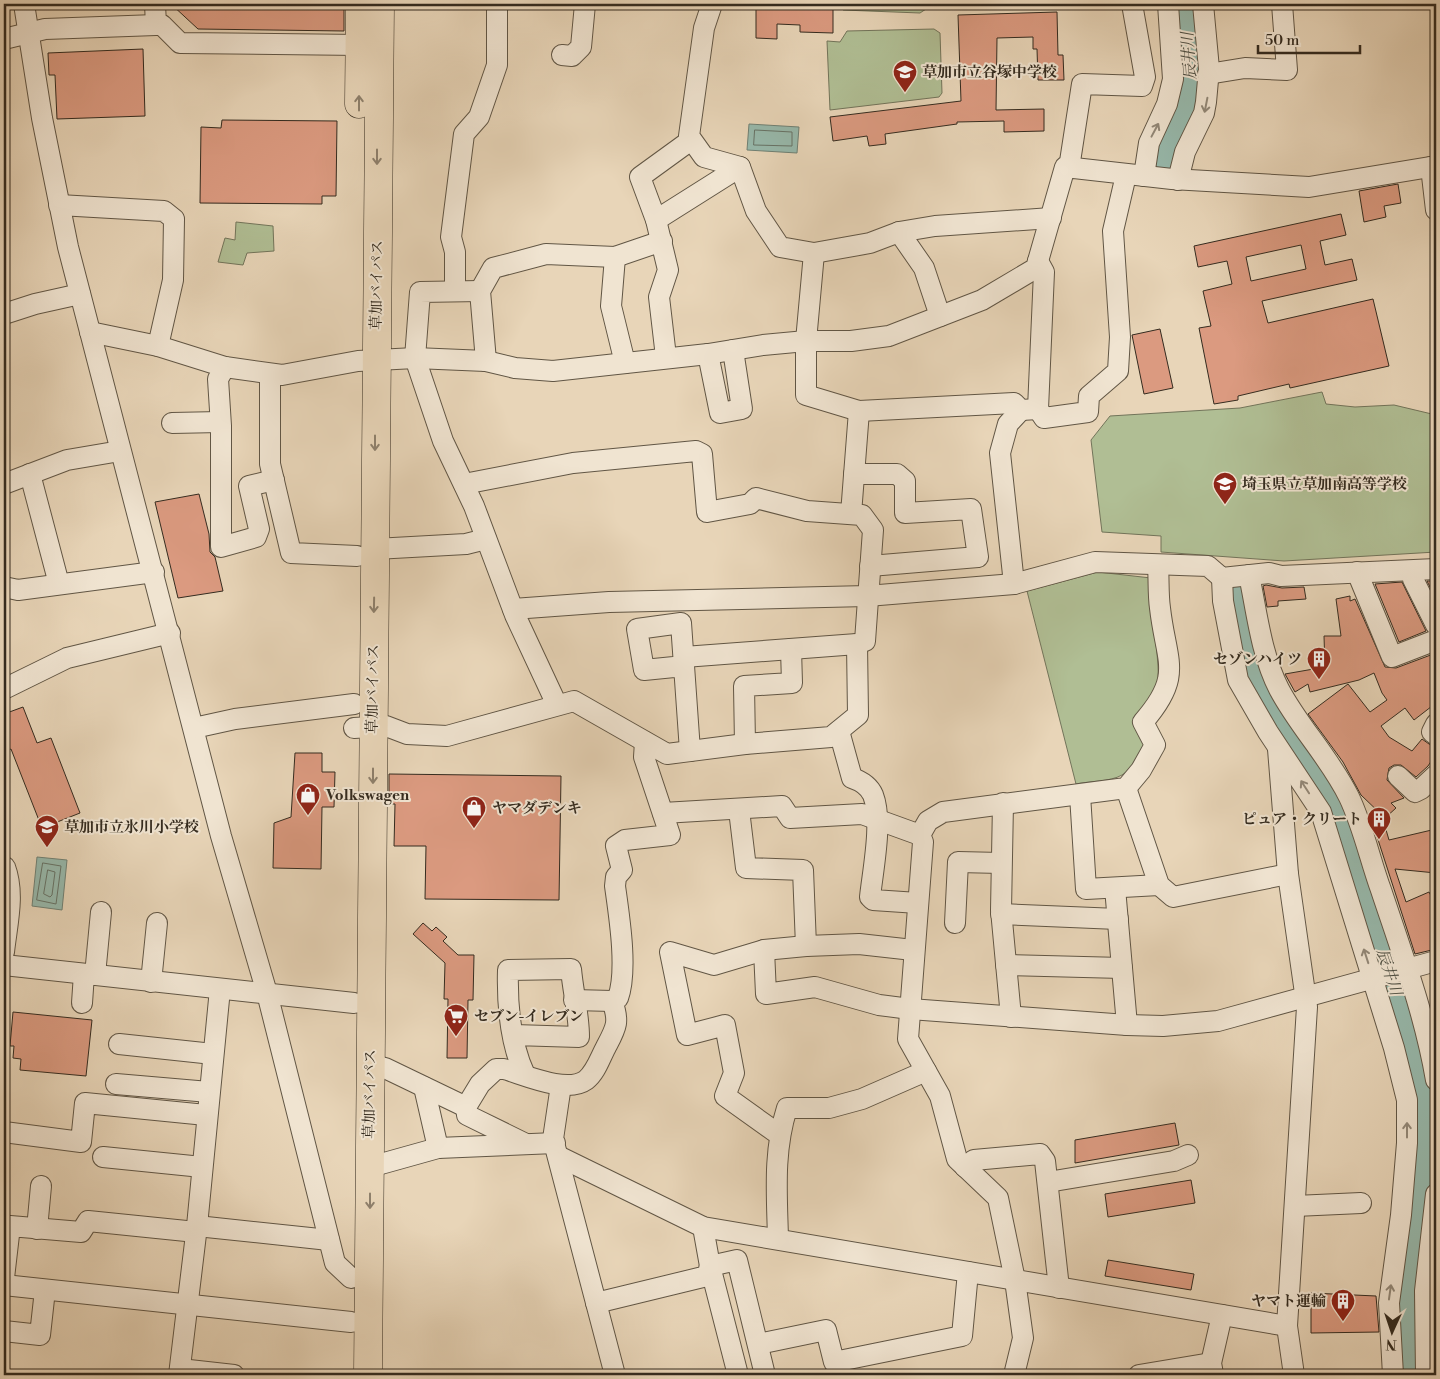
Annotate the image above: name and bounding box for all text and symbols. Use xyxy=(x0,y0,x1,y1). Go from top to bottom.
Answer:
scale bar xyxy=(1258,22,1360,54)
water label: 辰井川 xyxy=(1177,29,1201,81)
text: 50 m xyxy=(1265,31,1299,50)
school or university icon: 草加市立谷塚中学校 xyxy=(892,59,918,93)
place label: 草加市立谷塚中学校 xyxy=(922,63,1057,82)
one-way arrow xyxy=(354,95,364,111)
one-way arrow xyxy=(1200,96,1210,112)
one-way arrow xyxy=(1150,122,1160,137)
one-way arrow xyxy=(373,149,382,165)
street label: 草加バイパス xyxy=(367,240,387,330)
one-way arrow xyxy=(370,434,380,451)
school or university icon: 埼玉県立草加南高等学校 xyxy=(1212,471,1238,505)
place label: 埼玉県立草加南高等学校 xyxy=(1242,475,1407,494)
one-way arrow xyxy=(369,597,379,613)
street label: 草加バイパス xyxy=(363,644,383,734)
building icon: セゾンハイツ xyxy=(1306,646,1332,680)
place label: セゾンハイツ xyxy=(1213,650,1302,669)
one-way arrow xyxy=(368,767,378,783)
one-way arrow xyxy=(1300,781,1310,795)
shop icon: Volkswagen xyxy=(295,782,321,816)
place label: Volkswagen xyxy=(325,786,410,805)
shop icon: ヤマダデンキ xyxy=(461,795,487,829)
place label: ヤマダデンキ xyxy=(492,799,582,818)
building icon: ピュア・クリート xyxy=(1366,806,1392,840)
place label: ピュア・クリート xyxy=(1242,810,1362,829)
school or university icon: 草加市立氷川小学校 xyxy=(34,814,60,848)
place label: 草加市立氷川小学校 xyxy=(64,818,199,837)
water label: 辰井川 xyxy=(1372,946,1407,1000)
one-way arrow xyxy=(1361,948,1371,964)
supermarket icon: セブン-イレブン xyxy=(443,1003,469,1037)
place label: セブン-イレブン xyxy=(474,1007,584,1026)
street label: 草加バイパス xyxy=(360,1049,380,1139)
one-way arrow xyxy=(1402,1122,1412,1138)
one-way arrow xyxy=(365,1192,374,1208)
one-way arrow xyxy=(1386,1284,1396,1300)
building icon: ヤマト運輸 xyxy=(1330,1288,1356,1322)
place label: ヤマト運輸 xyxy=(1251,1292,1326,1311)
north arrow xyxy=(1368,1306,1418,1356)
text: N xyxy=(1385,1335,1397,1353)

